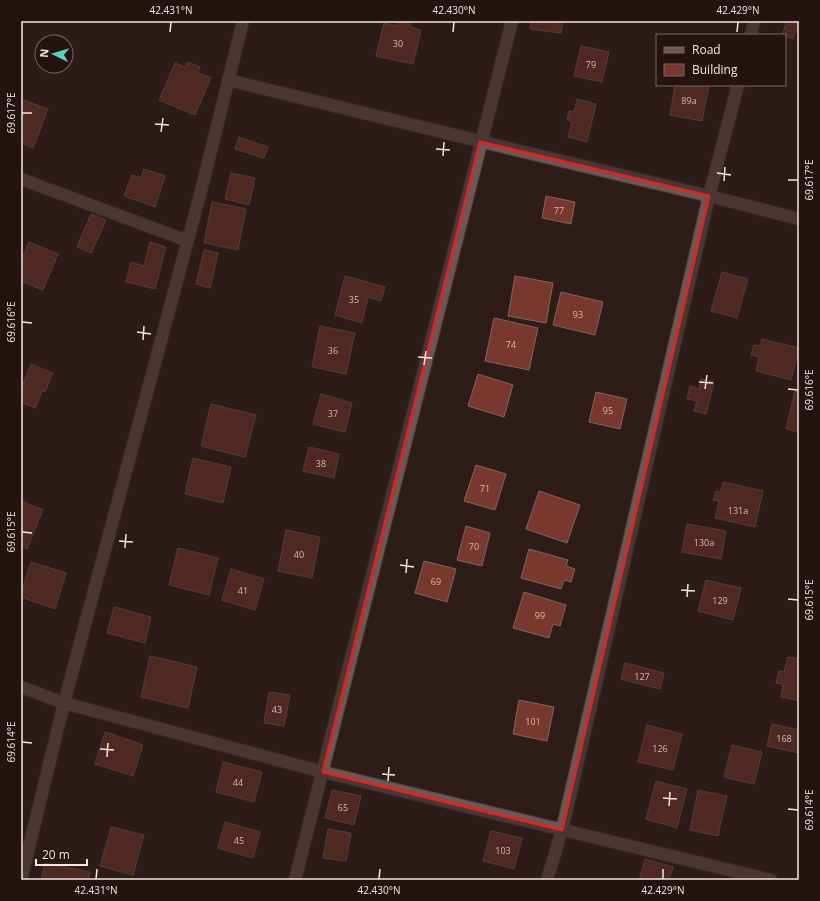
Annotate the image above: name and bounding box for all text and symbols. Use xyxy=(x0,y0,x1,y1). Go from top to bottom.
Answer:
text: 42.431°N xyxy=(149,3,193,17)
text: 42.430°N xyxy=(432,3,476,17)
text: 42.429°N xyxy=(716,3,760,17)
north arrow xyxy=(34,34,74,74)
legend xyxy=(656,34,786,86)
house number: 30 xyxy=(393,37,403,50)
text: Road xyxy=(692,41,721,58)
text: N xyxy=(36,48,51,58)
house number: 79 xyxy=(586,58,596,71)
text: Building xyxy=(692,61,738,78)
text: 69.617°E xyxy=(4,92,18,134)
house number: 89а xyxy=(681,94,697,107)
text: 69.617°E xyxy=(802,159,816,201)
house number: 77 xyxy=(554,204,564,217)
house number: 35 xyxy=(349,293,359,306)
text: 69.616°E xyxy=(4,301,18,343)
house number: 93 xyxy=(573,308,583,321)
house number: 74 xyxy=(506,338,516,351)
house number: 36 xyxy=(328,344,338,357)
text: 69.616°E xyxy=(802,369,816,411)
house number: 95 xyxy=(603,404,613,417)
house number: 37 xyxy=(328,407,338,420)
house number: 38 xyxy=(316,457,326,470)
house number: 71 xyxy=(480,482,490,495)
house number: 131а xyxy=(728,504,748,517)
text: 69.615°E xyxy=(4,511,18,553)
house number: 130а xyxy=(694,536,714,549)
house number: 70 xyxy=(469,540,479,553)
house number: 40 xyxy=(294,548,304,561)
house number: 69 xyxy=(431,575,441,588)
text: 69.615°E xyxy=(802,579,816,621)
house number: 41 xyxy=(238,584,248,597)
house number: 129 xyxy=(712,594,728,607)
house number: 99 xyxy=(535,609,545,622)
house number: 127 xyxy=(634,670,650,683)
house number: 43 xyxy=(272,703,282,716)
house number: 101 xyxy=(525,715,541,728)
text: 69.614°E xyxy=(4,721,18,763)
house number: 168 xyxy=(776,732,792,745)
house number: 126 xyxy=(652,742,668,755)
house number: 44 xyxy=(233,776,243,789)
text: 69.614°E xyxy=(802,789,816,831)
house number: 65 xyxy=(338,801,348,814)
house number: 45 xyxy=(234,834,244,847)
scale bar xyxy=(36,841,87,867)
house number: 103 xyxy=(495,844,511,857)
text: 20 m xyxy=(42,846,70,863)
text: 42.431°N xyxy=(74,883,118,897)
text: 42.430°N xyxy=(357,883,401,897)
text: 42.429°N xyxy=(641,883,685,897)

